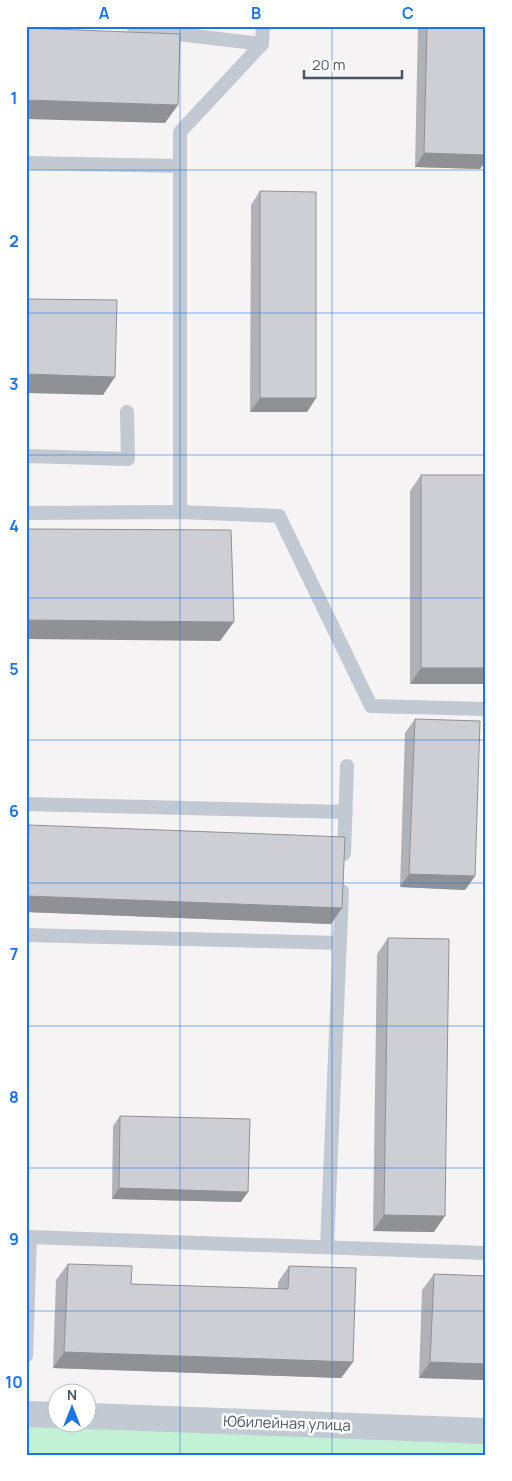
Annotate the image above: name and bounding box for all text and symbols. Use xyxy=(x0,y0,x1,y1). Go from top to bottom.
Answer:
text: A xyxy=(99,2,110,24)
text: B xyxy=(251,2,261,24)
text: C xyxy=(402,2,414,24)
scale bar xyxy=(304,48,402,80)
text: 20 m xyxy=(312,54,345,75)
text: 1 xyxy=(10,87,18,109)
text: 2 xyxy=(9,230,19,252)
text: 3 xyxy=(9,373,19,395)
text: 4 xyxy=(9,515,19,537)
text: 5 xyxy=(9,658,19,680)
text: 6 xyxy=(9,800,19,822)
text: 7 xyxy=(10,943,18,965)
text: 8 xyxy=(9,1086,19,1108)
text: 9 xyxy=(9,1228,19,1250)
text: 10 xyxy=(5,1371,23,1393)
north arrow xyxy=(48,1384,98,1434)
text: N xyxy=(67,1385,77,1404)
street label: Юбилейная улица xyxy=(223,1410,351,1436)

